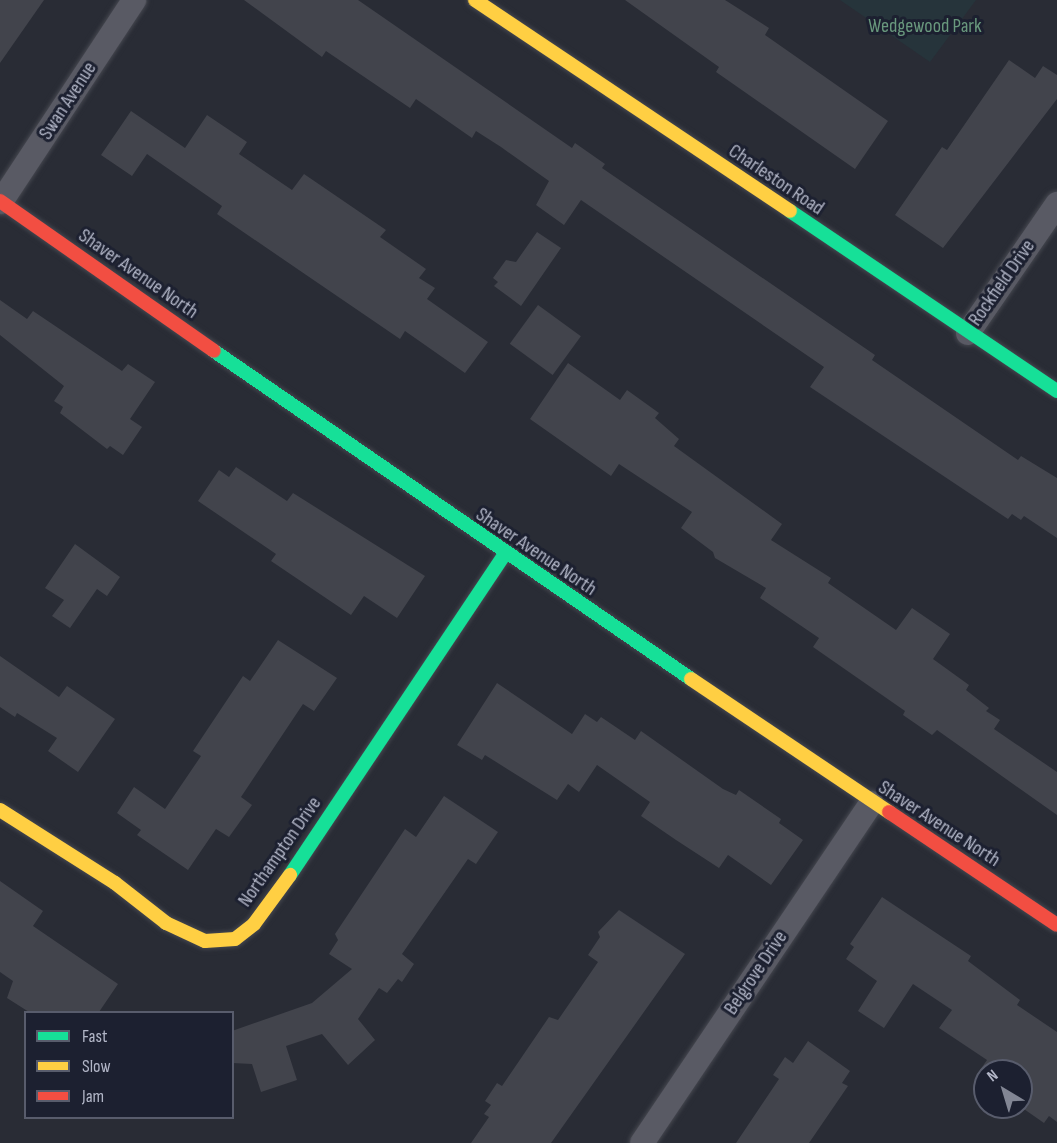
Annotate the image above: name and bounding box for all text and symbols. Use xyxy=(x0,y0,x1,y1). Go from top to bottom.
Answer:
park label: Wedgewood Park xyxy=(868,14,982,38)
street label: Swan Avenue xyxy=(34,58,102,144)
street label: Charleston Road xyxy=(724,139,828,221)
street label: Shaver Avenue North xyxy=(74,224,202,324)
street label: Rockfield Drive xyxy=(964,235,1040,331)
street label: Shaver Avenue North xyxy=(471,503,601,601)
street label: Shaver Avenue North xyxy=(874,776,1004,872)
street label: Northampton Drive xyxy=(233,792,327,912)
street label: Belgrove Drive xyxy=(719,927,793,1019)
legend xyxy=(24,1011,234,1119)
text: Fast xyxy=(82,1026,107,1047)
text: Slow xyxy=(82,1056,111,1077)
north arrow xyxy=(973,1059,1033,1119)
text: N xyxy=(984,1066,1002,1086)
text: Jam xyxy=(82,1086,104,1107)

